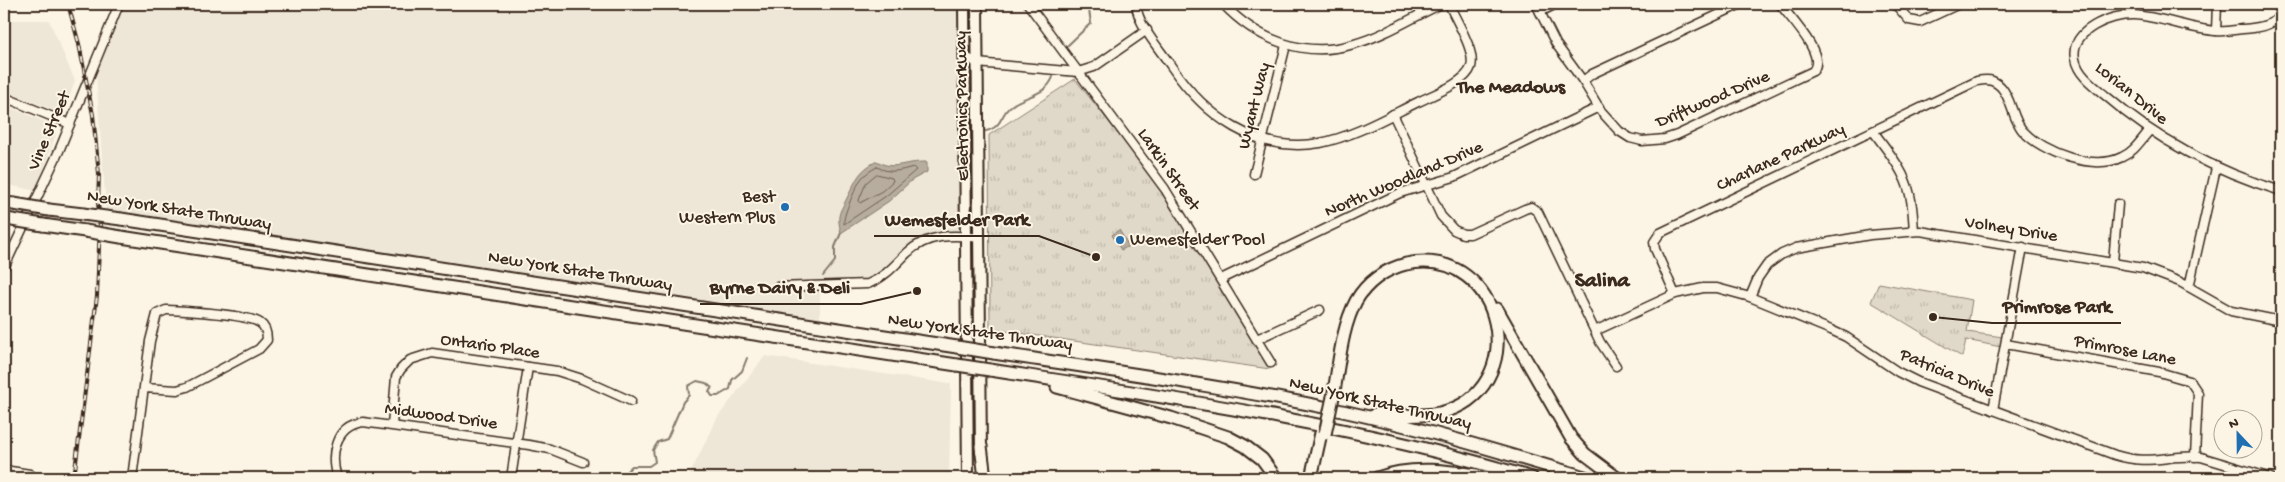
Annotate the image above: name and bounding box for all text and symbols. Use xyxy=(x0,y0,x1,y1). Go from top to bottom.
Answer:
street label: Electronics Parkway xyxy=(951,31,975,181)
street label: Lorian Drive xyxy=(2090,58,2172,130)
street label: Wyant Way xyxy=(1234,60,1276,151)
street label: Driftwood Drive xyxy=(1652,66,1774,134)
district label: The Meadows xyxy=(1455,77,1566,100)
street label: Vine Street xyxy=(24,87,77,175)
street label: Charlane Parkway xyxy=(1714,119,1849,197)
street label: Larkin Street xyxy=(1132,125,1205,217)
street label: North Woodland Drive xyxy=(1322,137,1487,223)
street label: New York State Thruway xyxy=(85,186,273,236)
place label: Best Western Plus xyxy=(679,187,777,229)
marker: Best Western Plus xyxy=(779,201,791,213)
callout: Wemesfelder Park xyxy=(874,202,1039,236)
text: Wemesfelder Park xyxy=(884,210,1032,233)
street label: Volney Drive xyxy=(1962,212,2060,248)
place label: Wemesfelder Pool xyxy=(1130,230,1265,251)
marker: Wemesfelder Pool xyxy=(1114,234,1126,246)
street label: New York State Thruway xyxy=(486,247,674,297)
district label: Salina xyxy=(1575,269,1631,295)
callout: Byrne Dairy & Deli xyxy=(700,270,861,304)
text: Byrne Dairy & Deli xyxy=(709,278,850,301)
callout: Primrose Park xyxy=(1992,289,2121,323)
text: Primrose Park xyxy=(2002,297,2114,320)
street label: New York State Thruway xyxy=(886,310,1074,356)
street label: Ontario Place xyxy=(439,330,542,364)
street label: Primrose Lane xyxy=(2071,331,2178,371)
street label: Patricia Drive xyxy=(1895,344,1998,404)
street label: New York State Thruway xyxy=(1287,373,1473,435)
street label: Midwood Drive xyxy=(383,399,499,435)
north arrow xyxy=(2212,410,2262,460)
text: N xyxy=(2227,415,2241,434)

